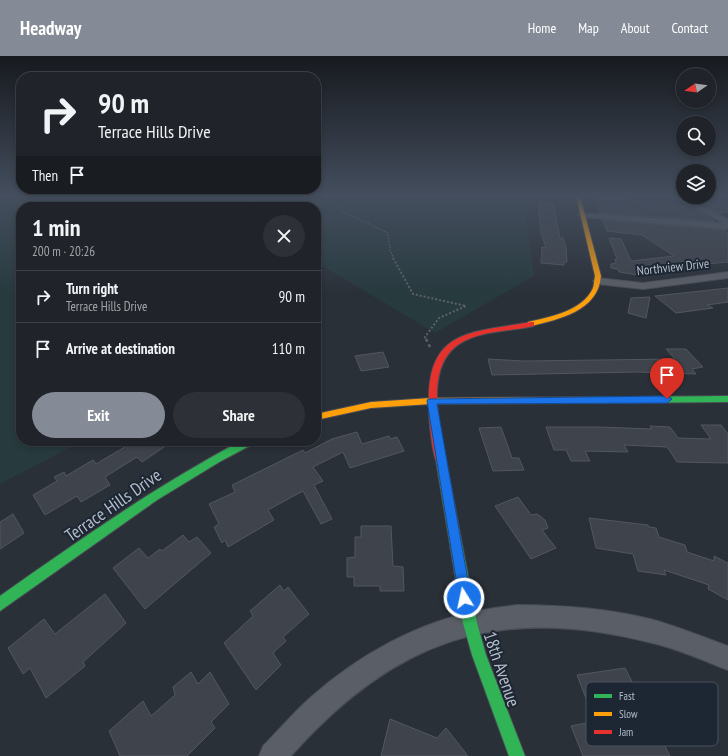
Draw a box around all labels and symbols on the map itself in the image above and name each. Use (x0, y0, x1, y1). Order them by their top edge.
north arrow (676, 68, 716, 108)
street label: Northview Drive (636, 255, 710, 279)
pin (650, 358, 684, 399)
street label: Terrace Hills Drive (60, 463, 166, 547)
position arrow (443, 577, 485, 619)
street label: 18th Avenue (478, 628, 526, 710)
legend (586, 682, 718, 746)
text: Fast (619, 689, 635, 703)
text: Slow (619, 707, 638, 721)
text: Jam (618, 725, 633, 739)

